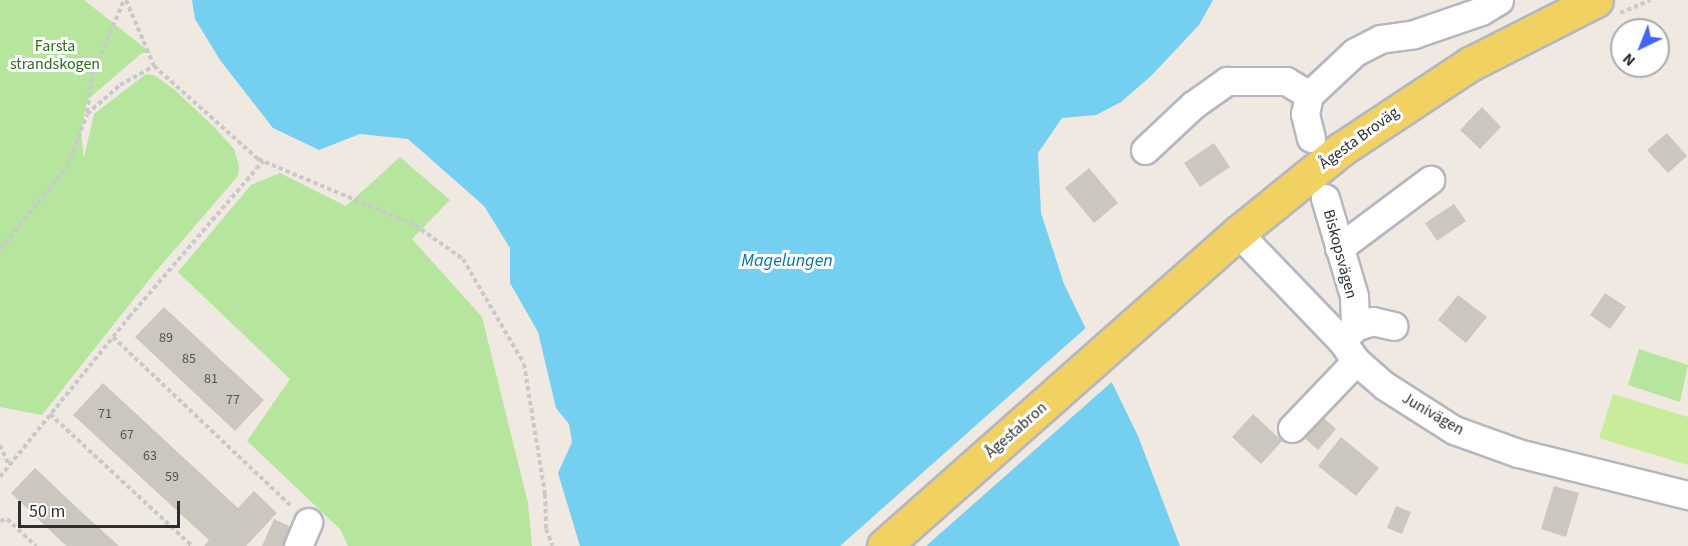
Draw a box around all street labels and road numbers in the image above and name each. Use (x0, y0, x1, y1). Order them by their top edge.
street label: Ågesta Broväg (1315, 103, 1403, 173)
street label: Biskopsvägen (1319, 207, 1361, 301)
street label: Junivägen (1398, 388, 1468, 440)
street label: Ågestabron (981, 398, 1051, 462)

